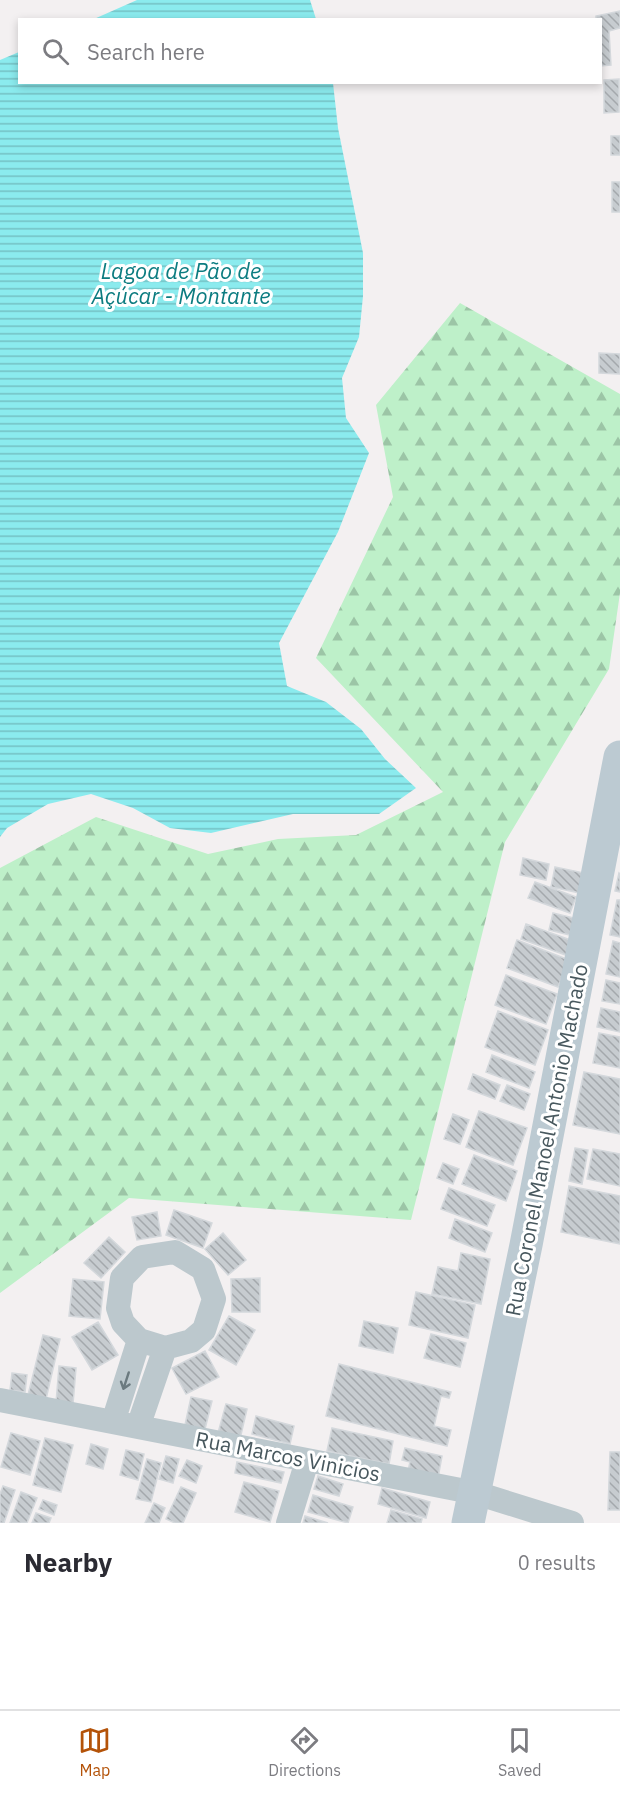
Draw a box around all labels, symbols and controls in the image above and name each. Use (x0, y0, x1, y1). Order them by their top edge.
search box (18, 18, 602, 84)
icon: search (39, 35, 72, 68)
text: Search here (87, 37, 205, 66)
water label: Lagoa de Pão de Açúcar - Montante (91, 256, 270, 310)
street label: Rua Coronel Manoel Antonio Machado (498, 962, 594, 1318)
one-way arrow (120, 1371, 131, 1390)
street label: Rua Marcos Vinicios (193, 1424, 383, 1488)
text: Nearby (24, 1545, 112, 1579)
text: 0 results (518, 1549, 596, 1576)
tab: Map (78, 1724, 111, 1780)
tab: Directions (268, 1724, 341, 1780)
tab: Saved (498, 1724, 542, 1780)

